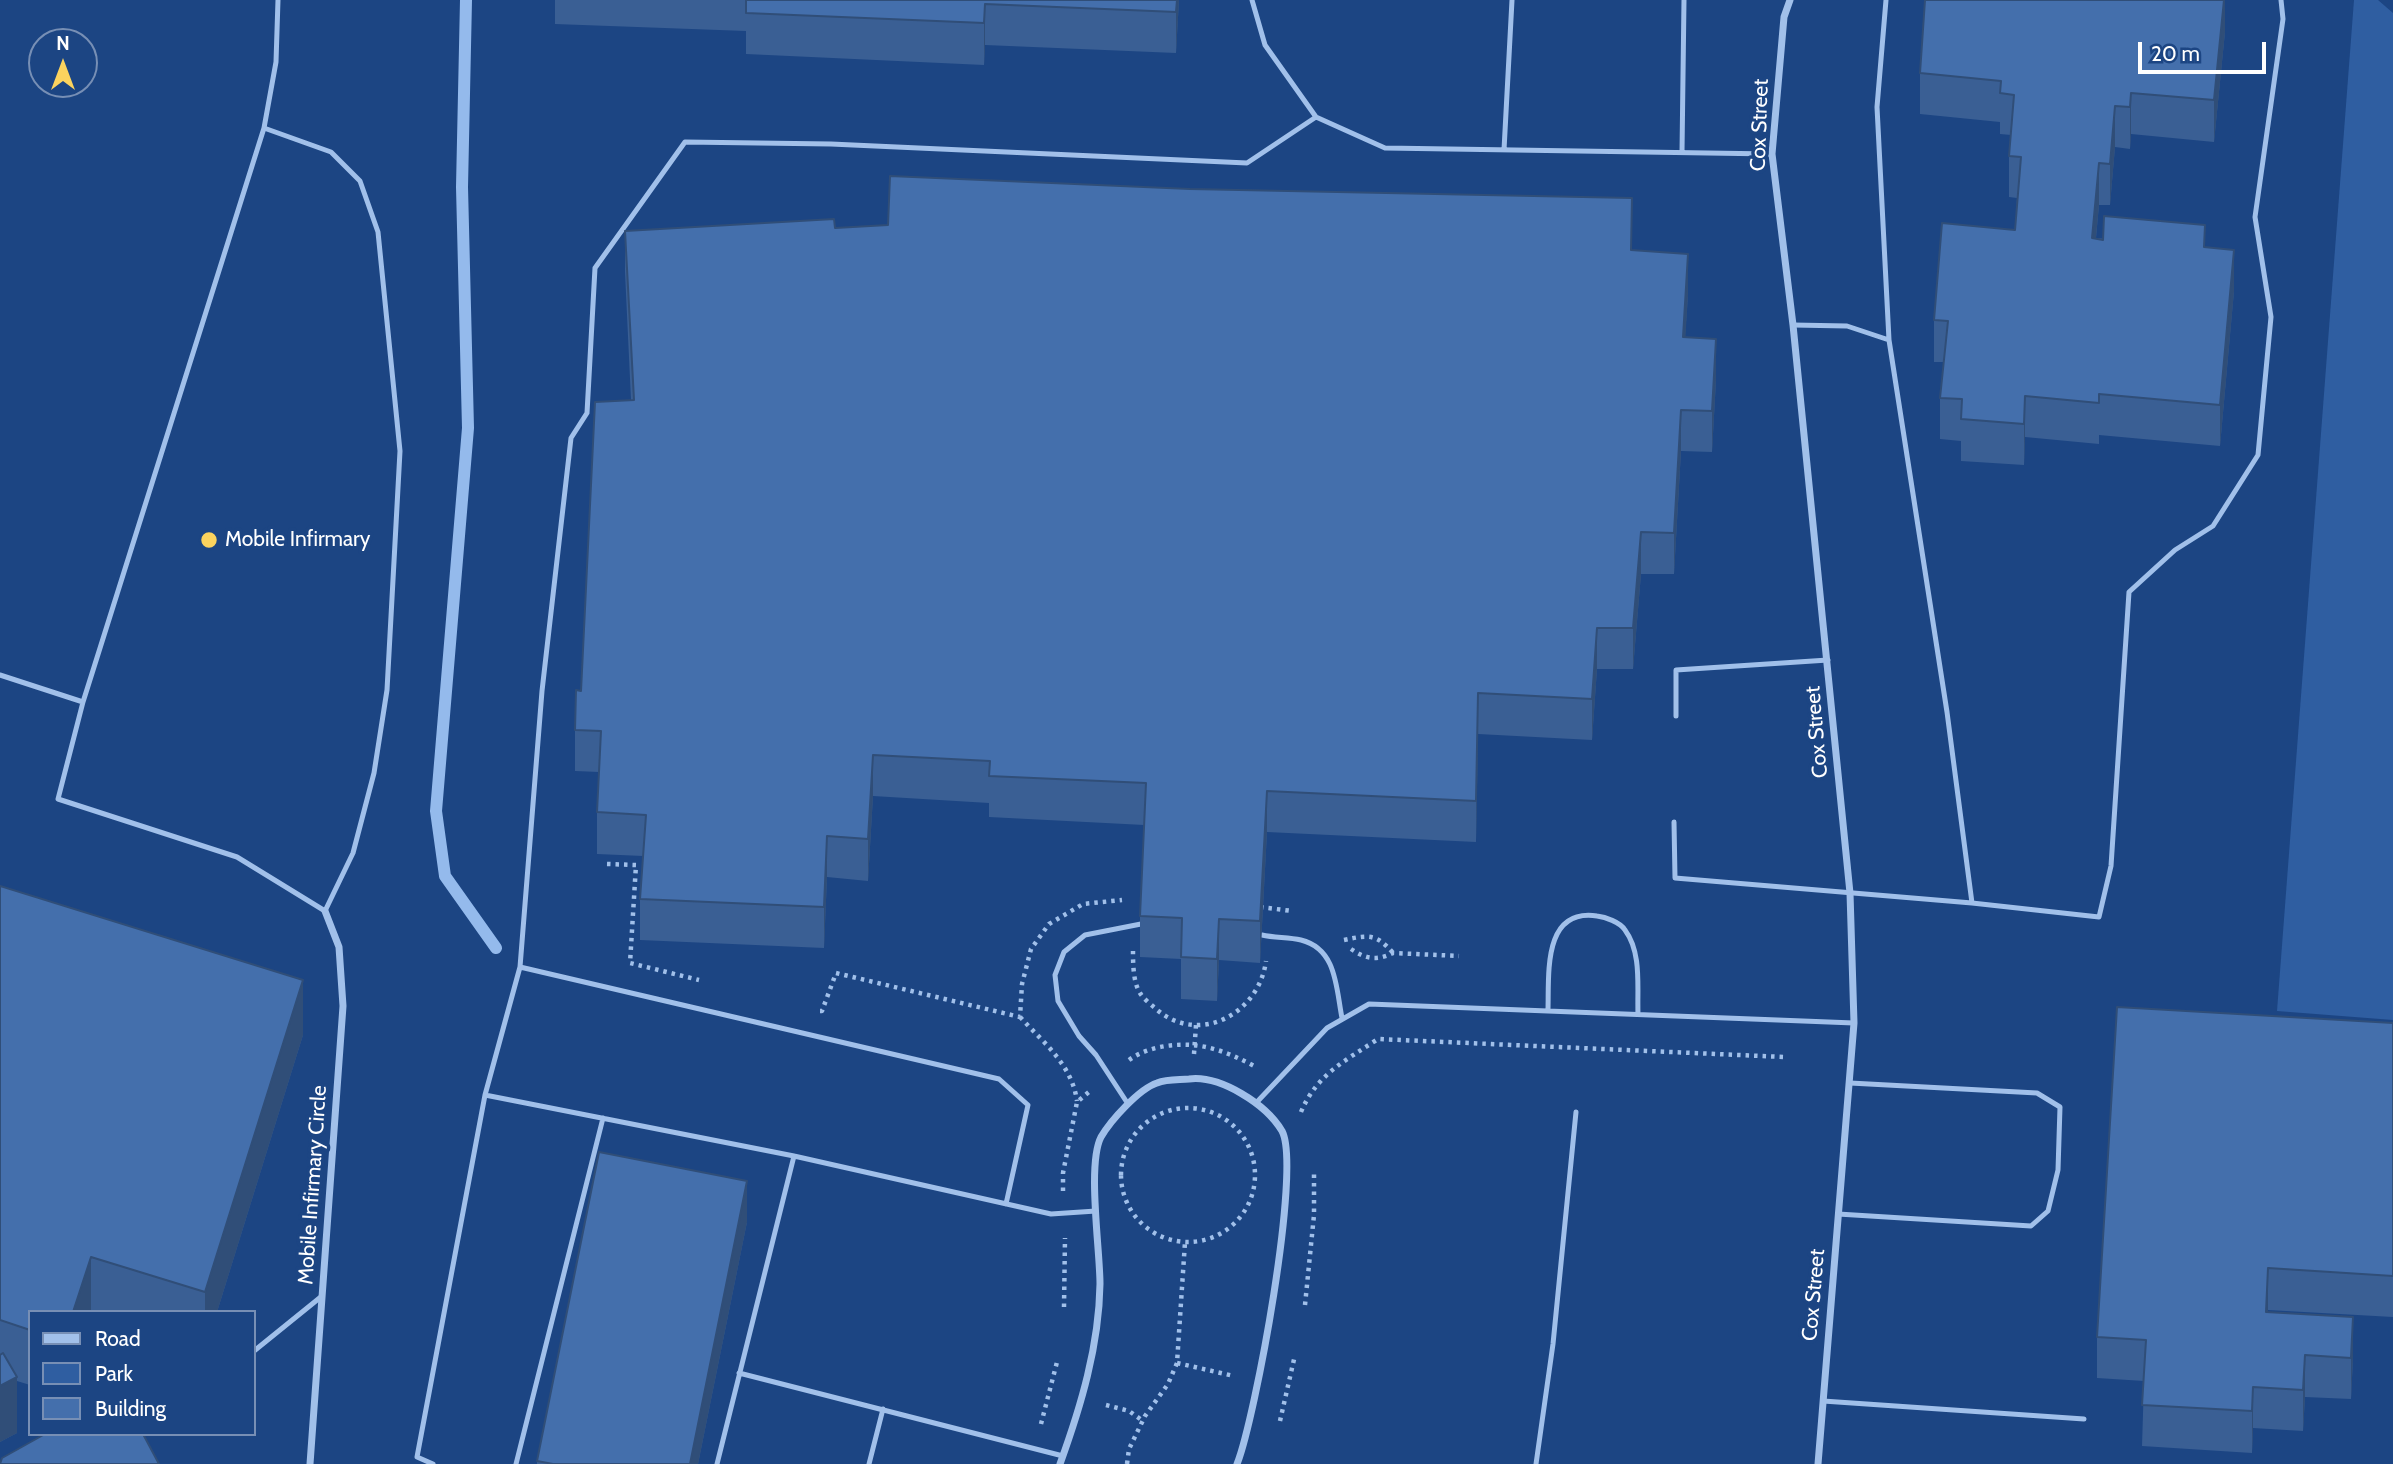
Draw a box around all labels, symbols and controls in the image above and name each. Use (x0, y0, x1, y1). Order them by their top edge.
north arrow (28, 28, 98, 98)
scale bar (2141, 28, 2269, 72)
text: N (56, 32, 70, 55)
text: 20 m (2151, 41, 2200, 66)
street label: Cox Street (1746, 78, 1774, 172)
place label: Mobile Infirmary (225, 527, 370, 553)
marker: Mobile Infirmary (199, 530, 219, 550)
street label: Cox Street (1800, 685, 1834, 779)
street label: Mobile Infirmary Circle (293, 1085, 333, 1285)
street label: Cox Street (1797, 1248, 1831, 1342)
legend (28, 1310, 256, 1436)
text: Road (95, 1326, 141, 1351)
text: Park (95, 1361, 133, 1386)
text: Building (95, 1396, 166, 1421)

